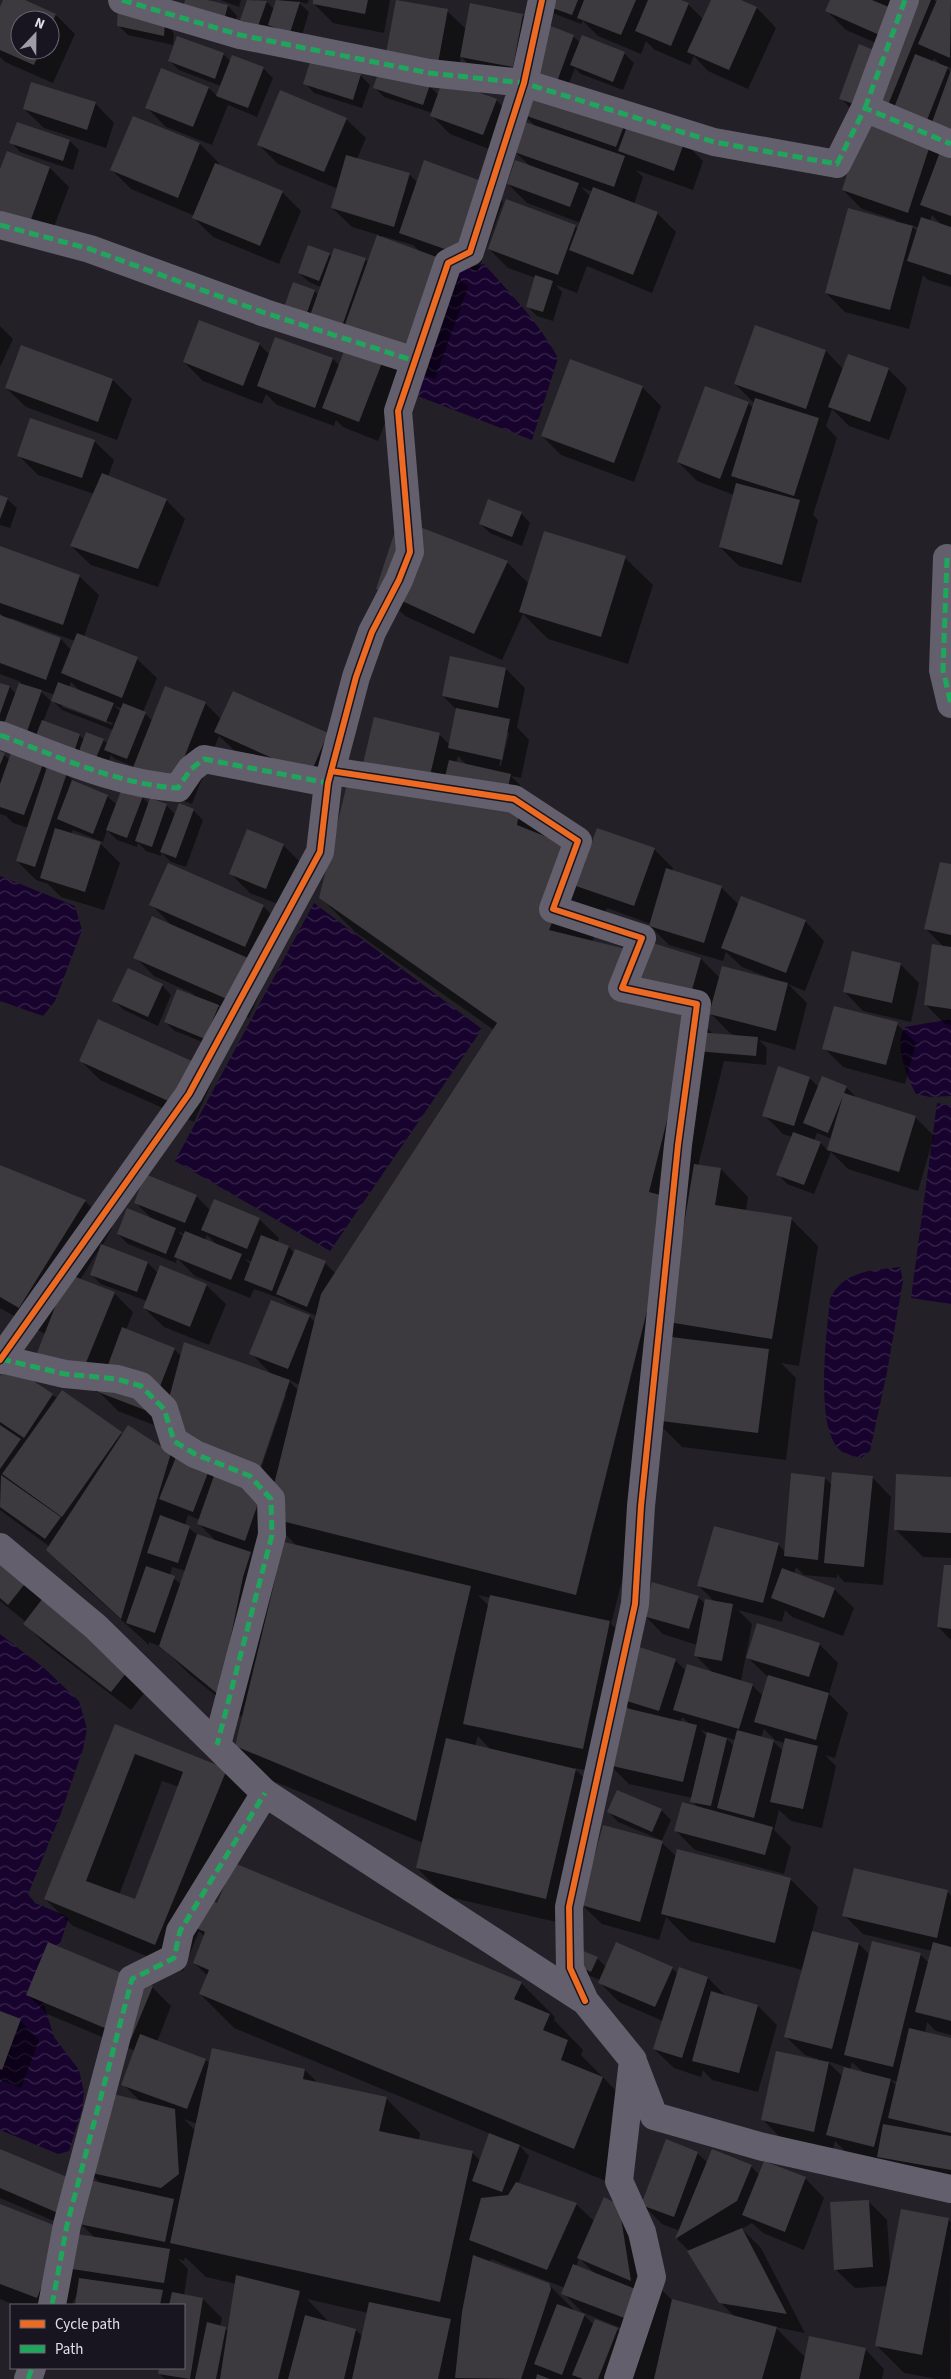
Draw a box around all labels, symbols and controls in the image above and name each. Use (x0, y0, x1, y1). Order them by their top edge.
north arrow (10, 10, 60, 60)
text: N (31, 13, 48, 35)
legend (10, 2304, 185, 2369)
text: Cycle path (55, 2314, 120, 2335)
text: Path (55, 2339, 83, 2360)

